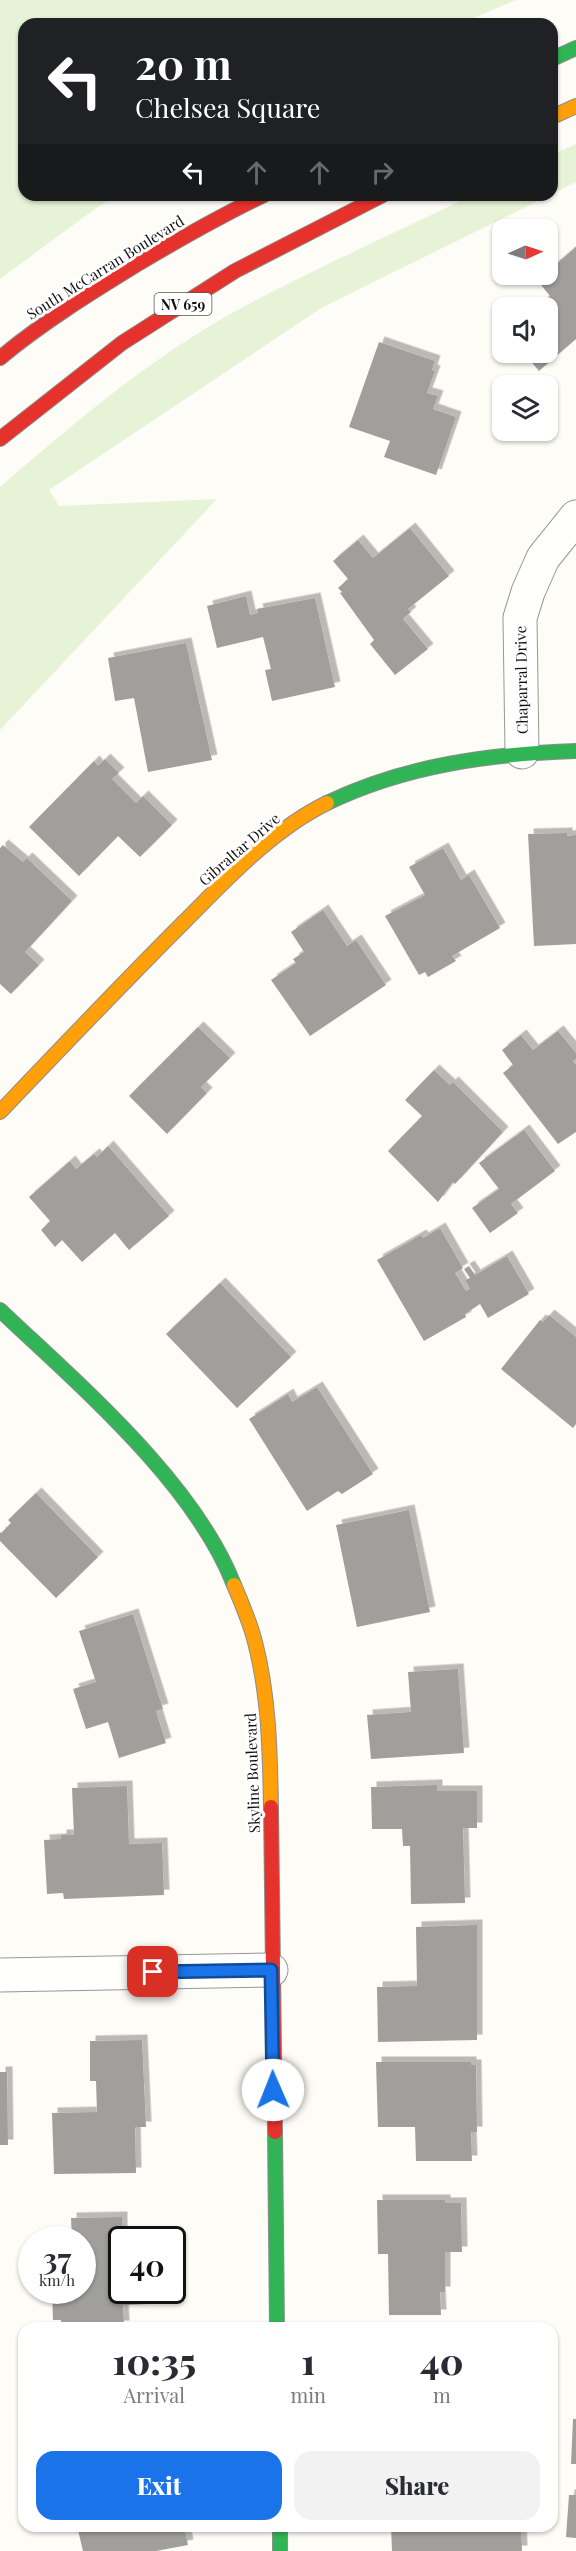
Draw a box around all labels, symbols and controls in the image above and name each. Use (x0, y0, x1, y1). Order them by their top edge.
text: 20 m (135, 35, 232, 91)
icon: left (36, 42, 114, 120)
text: Chelsea Square (135, 89, 320, 125)
icon: left (177, 156, 210, 189)
icon: ahead (240, 156, 273, 189)
icon: ahead (303, 156, 336, 189)
icon: right (366, 156, 399, 189)
street label: South McCarran Boulevard (23, 210, 188, 324)
north arrow (492, 219, 558, 285)
map controls (492, 219, 558, 441)
road number: NV 659 (154, 293, 212, 315)
button: sound (492, 297, 558, 363)
button: layers (492, 375, 558, 441)
street label: Chaparral Drive (510, 626, 532, 734)
street label: Gibraltar Drive (194, 808, 284, 890)
street label: Skyline Boulevard (240, 1712, 264, 1833)
pin (127, 1946, 178, 1997)
icon: arrive (136, 1955, 169, 1988)
position arrow (241, 2058, 305, 2122)
speed limit sign: 40 (108, 2226, 186, 2304)
text: 37 (43, 2238, 71, 2278)
text: km/h (39, 2270, 75, 2290)
text: 10:35 (112, 2336, 196, 2384)
text: 1 (301, 2336, 315, 2384)
text: 40 (420, 2336, 464, 2384)
text: Arrival (123, 2381, 185, 2408)
text: min (290, 2381, 326, 2408)
text: m (433, 2381, 451, 2408)
button: Exit (36, 2451, 282, 2520)
button: Share (294, 2451, 540, 2520)

